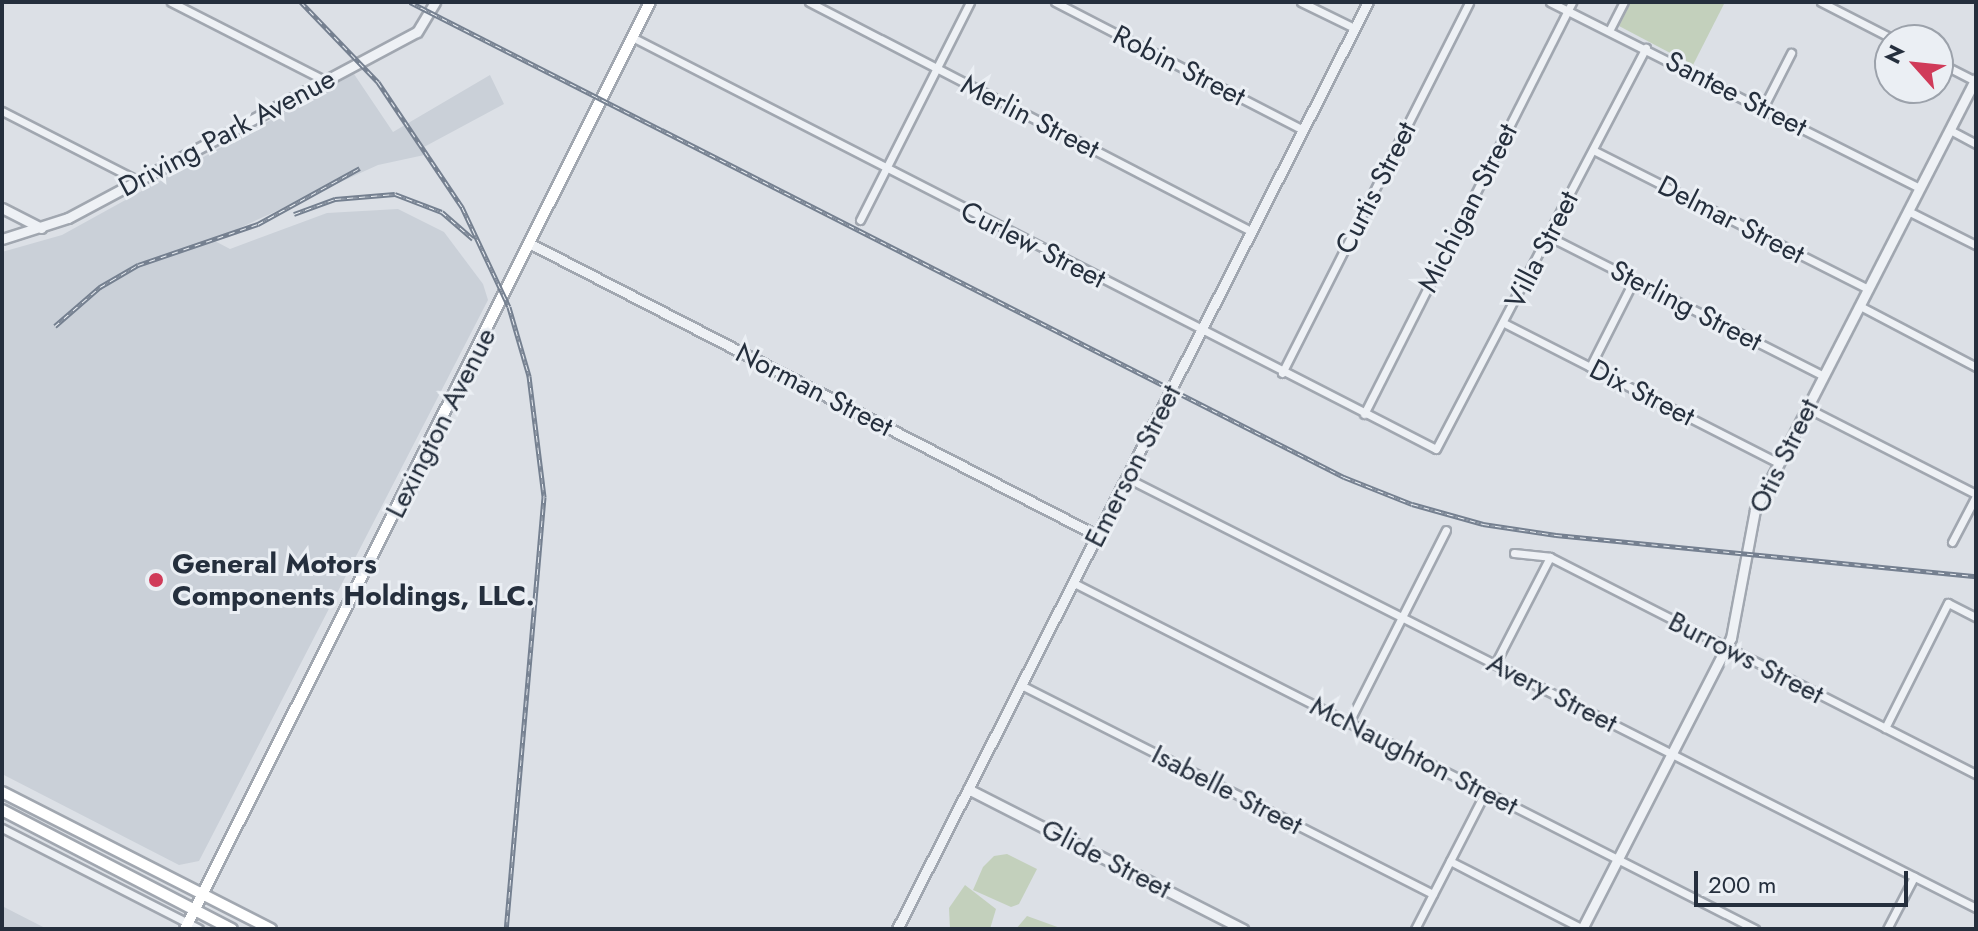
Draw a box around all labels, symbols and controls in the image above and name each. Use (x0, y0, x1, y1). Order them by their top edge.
street label: Robin Street (1107, 18, 1251, 114)
north arrow (1874, 24, 1954, 104)
text: N (1876, 39, 1913, 69)
street label: Santee Street (1660, 44, 1812, 144)
street label: Driving Park Avenue (113, 62, 341, 204)
street label: Merlin Street (955, 68, 1105, 166)
street label: Curtis Street (1328, 116, 1424, 260)
street label: Michigan Street (1411, 118, 1525, 298)
street label: Delmar Street (1652, 169, 1810, 271)
street label: Villa Street (1498, 186, 1586, 314)
street label: Curlew Street (955, 194, 1111, 296)
street label: Sterling Street (1605, 253, 1767, 359)
street label: Lexington Avenue (379, 322, 503, 524)
street label: Norman Street (730, 336, 898, 444)
street label: Dix Street (1584, 352, 1700, 434)
street label: Emerson Street (1078, 379, 1188, 553)
street label: Otis Street (1742, 394, 1826, 518)
place label: General Motors Components Holdings, LLC. (172, 547, 535, 613)
marker: General Motors Components Holdings, LLC. (147, 571, 165, 589)
street label: Burrows Street (1663, 605, 1829, 711)
street label: Avery Street (1481, 646, 1623, 740)
street label: McNaughton Street (1305, 689, 1523, 823)
street label: Isabelle Street (1146, 738, 1308, 842)
street label: Glide Street (1036, 812, 1176, 906)
scale bar (1698, 855, 1912, 905)
text: 200 m (1708, 867, 1776, 902)

